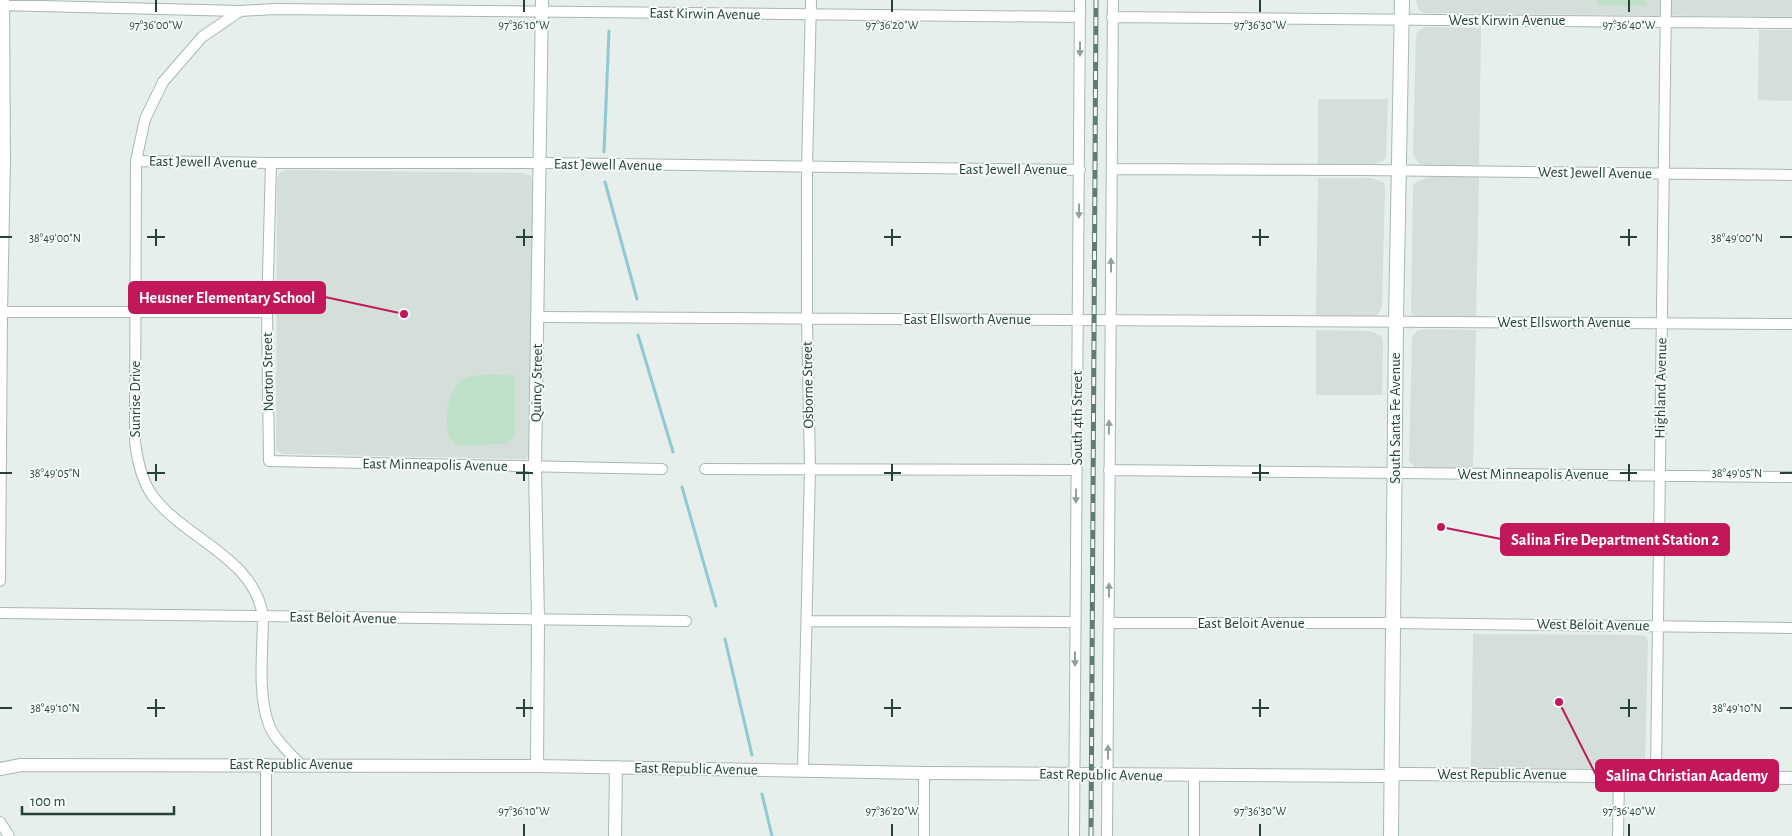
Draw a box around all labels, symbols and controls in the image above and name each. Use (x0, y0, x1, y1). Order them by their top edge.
street label: East Kirwin Avenue (649, 6, 761, 22)
street label: West Kirwin Avenue (1448, 13, 1566, 28)
text: 97°36'00"W (129, 19, 183, 31)
text: 97°36'10"W (498, 19, 550, 31)
text: 97°36'20"W (866, 19, 919, 31)
text: 97°36'30"W (1234, 19, 1286, 31)
text: 97°36'40"W (1602, 19, 1656, 31)
one-way arrow (1076, 41, 1084, 57)
street label: East Jewell Avenue (149, 154, 257, 170)
street label: East Jewell Avenue (554, 157, 662, 173)
street label: East Jewell Avenue (959, 162, 1067, 177)
street label: West Jewell Avenue (1538, 165, 1652, 181)
one-way arrow (1075, 203, 1083, 219)
text: 38°49'00"N (29, 232, 81, 244)
text: 38°49'00"N (1711, 232, 1763, 244)
one-way arrow (1107, 257, 1115, 273)
callout: Heusner Elementary School (129, 282, 325, 313)
text: Heusner Elementary School (139, 290, 315, 307)
street label: East Ellsworth Avenue (903, 312, 1031, 327)
street label: West Ellsworth Avenue (1497, 315, 1631, 330)
street label: Norton Street (260, 332, 276, 412)
street label: Highland Avenue (1653, 337, 1669, 439)
street label: Osborne Street (800, 341, 816, 429)
street label: Quincy Street (529, 343, 545, 422)
street label: South Santa Fe Avenue (1388, 352, 1403, 484)
street label: Sunrise Drive (128, 361, 143, 437)
street label: South 4th Street (1070, 371, 1085, 465)
one-way arrow (1106, 419, 1114, 435)
street label: East Minneapolis Avenue (362, 456, 508, 474)
text: 38°49'05"N (30, 467, 80, 479)
street label: West Minneapolis Avenue (1457, 467, 1609, 482)
text: 38°49'05"N (1712, 467, 1762, 479)
one-way arrow (1072, 488, 1080, 504)
callout: Salina Fire Department Station 2 (1501, 524, 1729, 555)
text: Salina Fire Department Station 2 (1511, 532, 1719, 548)
one-way arrow (1105, 582, 1113, 598)
street label: East Beloit Avenue (289, 610, 397, 626)
street label: East Beloit Avenue (1197, 616, 1305, 631)
street label: West Beloit Avenue (1536, 617, 1650, 633)
one-way arrow (1071, 651, 1079, 667)
text: 38°49'10"N (30, 702, 80, 714)
text: 38°49'10"N (1712, 702, 1762, 714)
one-way arrow (1104, 744, 1112, 760)
street label: East Republic Avenue (229, 757, 353, 772)
street label: East Republic Avenue (634, 760, 758, 778)
callout: Salina Christian Academy (1596, 760, 1778, 791)
street label: East Republic Avenue (1039, 766, 1163, 784)
street label: West Republic Avenue (1437, 767, 1567, 782)
text: Salina Christian Academy (1606, 768, 1769, 785)
scale bar (22, 784, 175, 816)
text: 100 m (30, 794, 65, 809)
text: 97°36'10"W (498, 805, 550, 817)
text: 97°36'20"W (866, 805, 919, 817)
text: 97°36'30"W (1234, 805, 1286, 817)
text: 97°36'40"W (1602, 805, 1656, 817)

